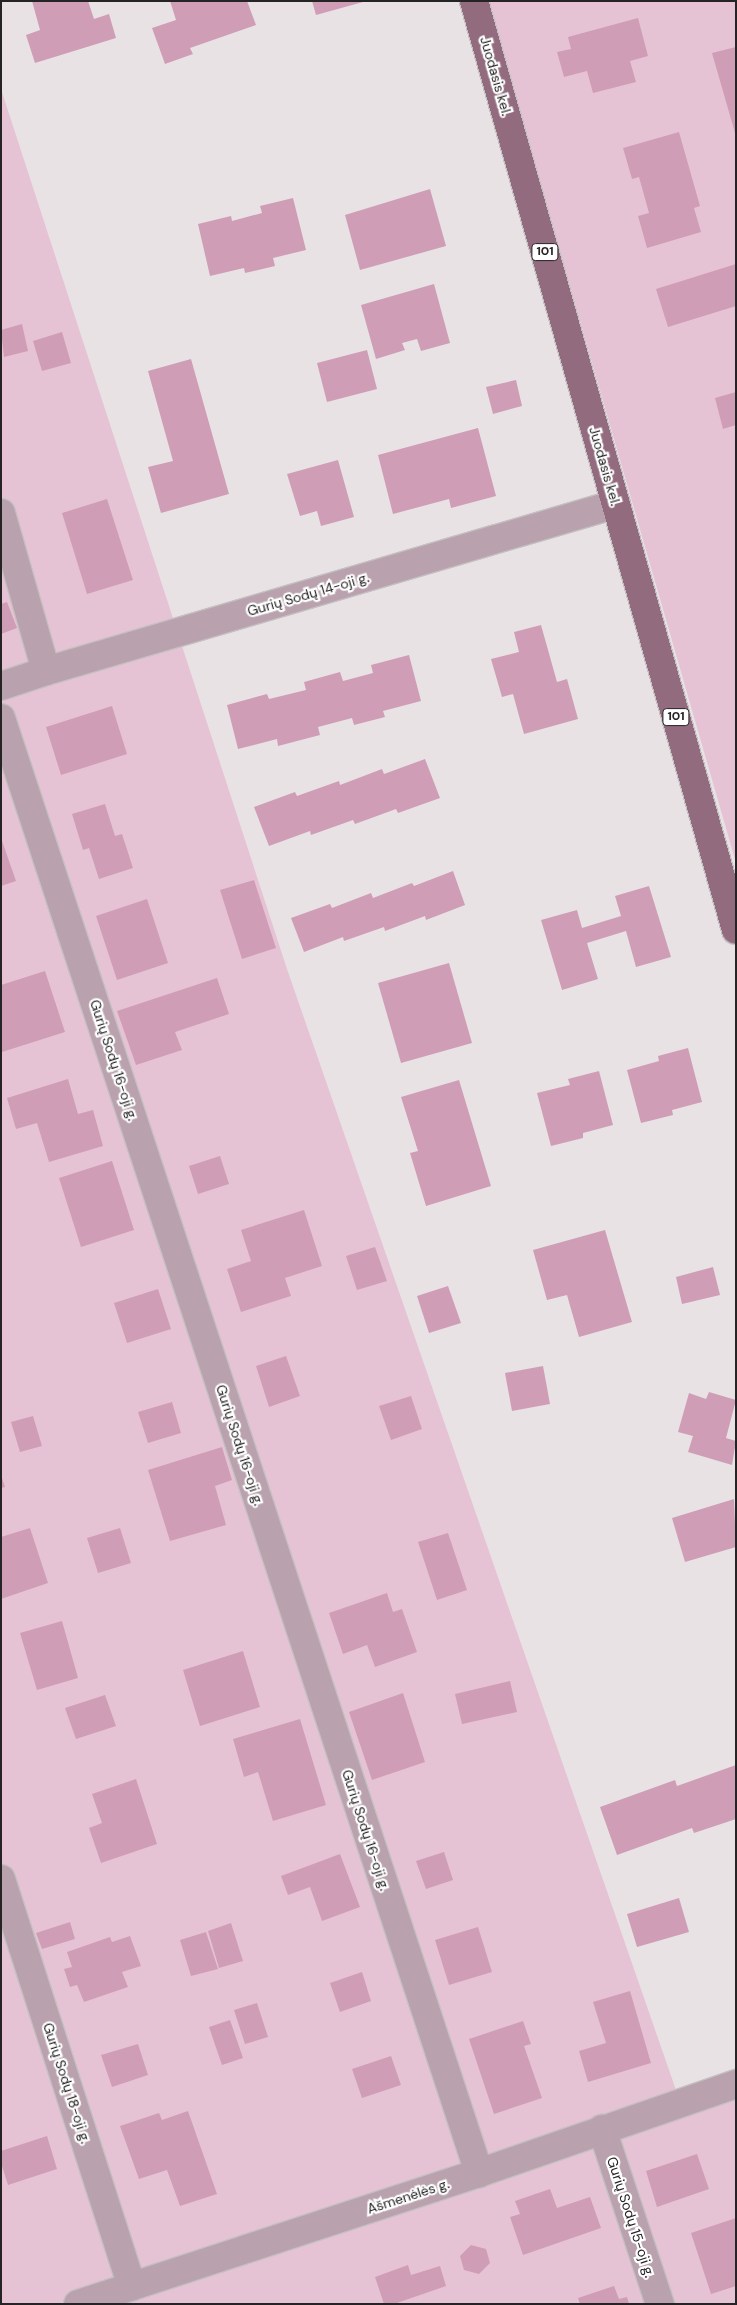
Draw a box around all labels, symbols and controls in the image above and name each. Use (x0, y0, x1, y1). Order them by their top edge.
street label: Juodasis kel. (477, 35, 515, 117)
road number: 101 (531, 242, 559, 262)
street label: Juodasis kel. (586, 425, 624, 507)
street label: Gurių Sodų 14-oji g. (245, 569, 371, 619)
road number: 101 (662, 708, 690, 726)
street label: Gurių Sodų 16-oji g. (87, 998, 141, 1122)
street label: Gurių Sodų 16-oji g. (213, 1383, 267, 1507)
street label: Gurių Sodų 16-oji g. (339, 1768, 393, 1892)
street label: Gurių Sodų 18-oji g. (40, 2021, 94, 2145)
street label: Gurių Sodų 15-oji g. (604, 2155, 658, 2279)
street label: Ašmenėlės g. (365, 2175, 451, 2217)

